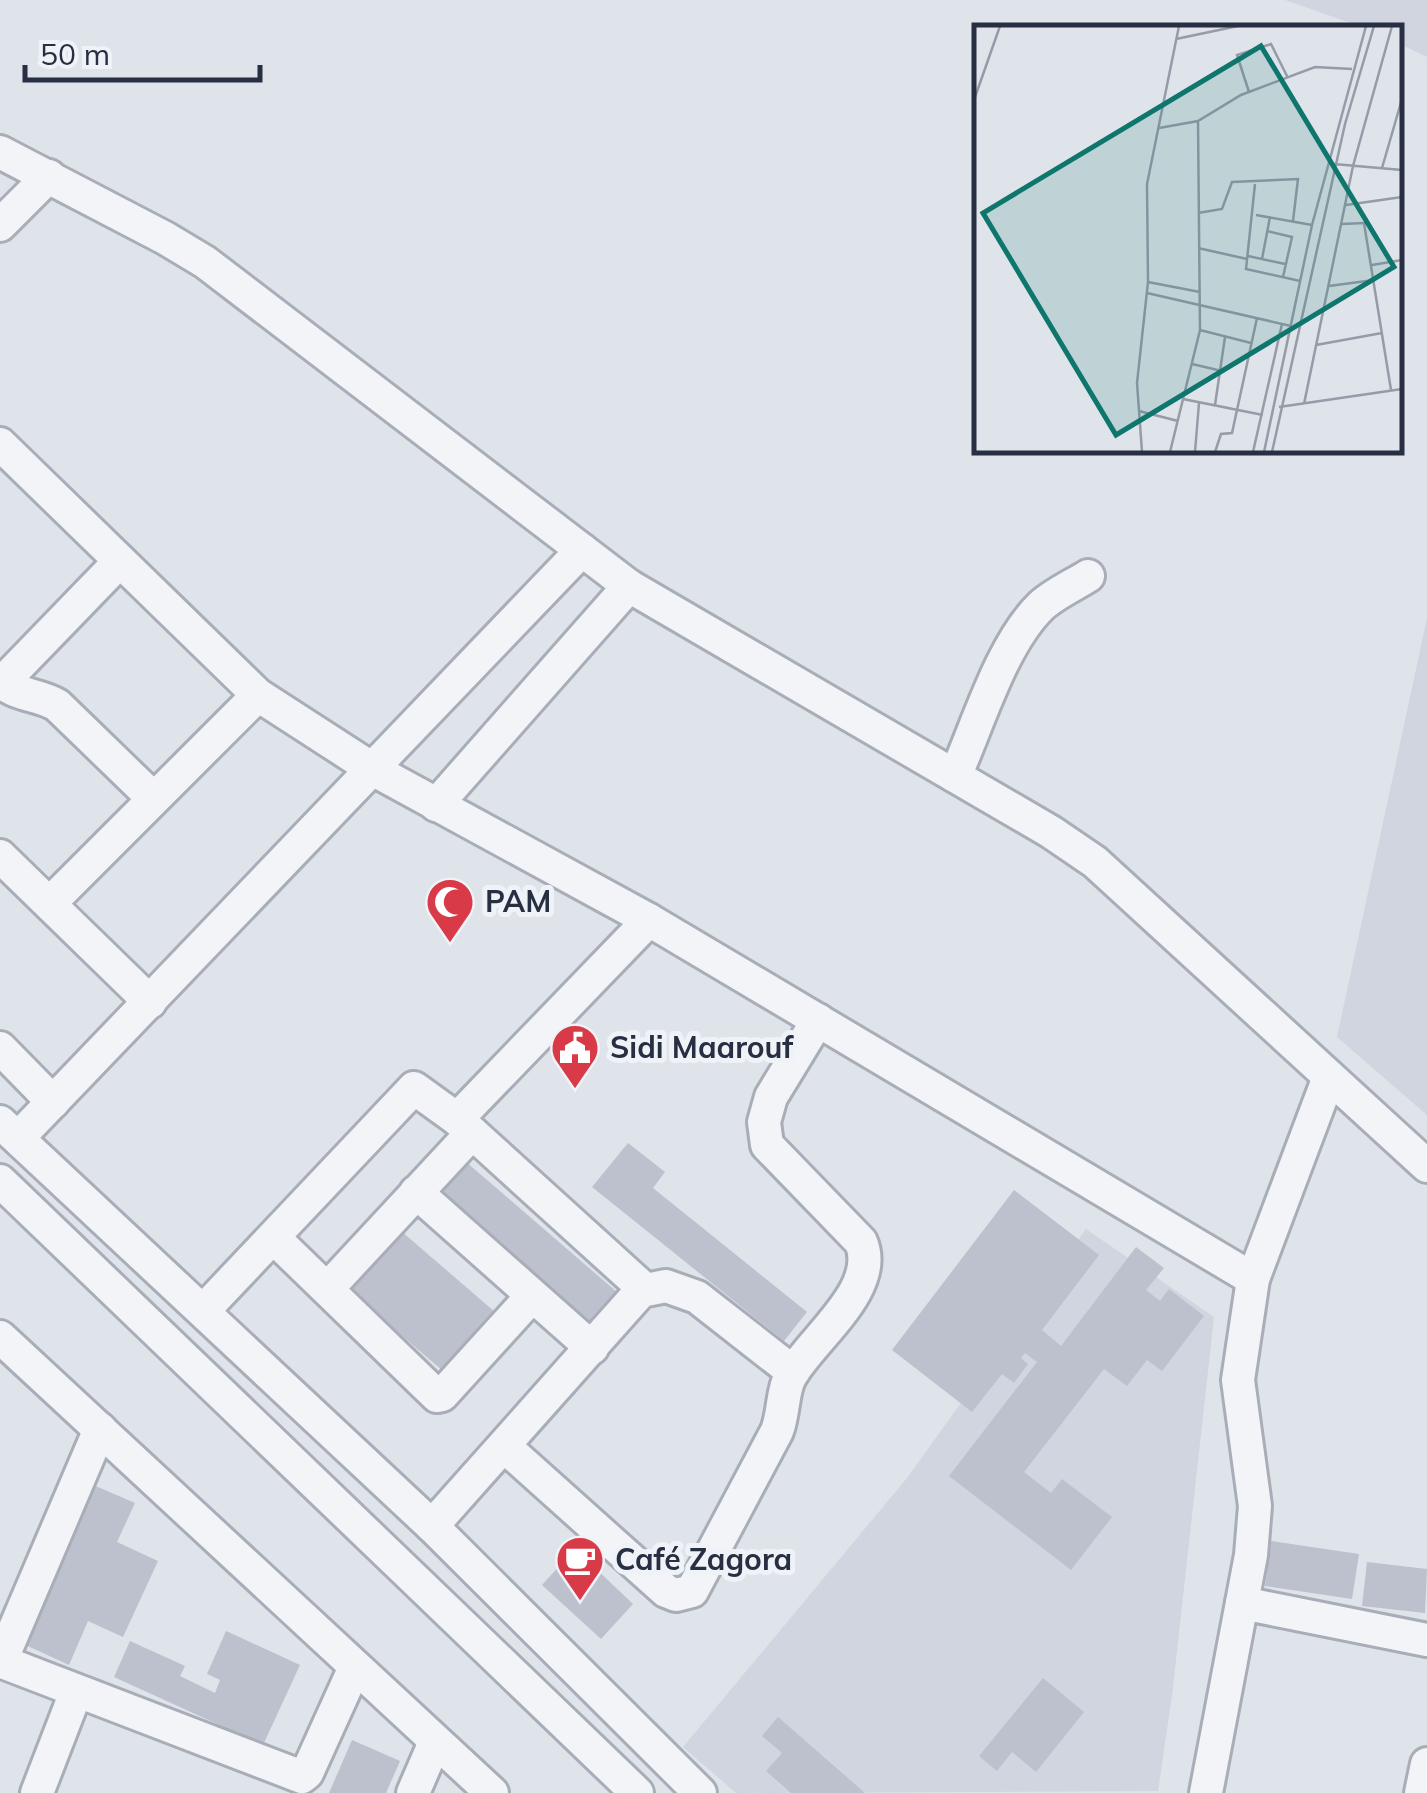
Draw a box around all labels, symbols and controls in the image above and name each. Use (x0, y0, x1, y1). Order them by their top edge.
scale bar (25, 20, 260, 82)
inset map (974, 25, 1402, 452)
text: 50 m (40, 35, 110, 73)
mosque icon: PAM (424, 876, 476, 944)
place label: PAM (485, 882, 551, 920)
public building icon: Sidi Maarouf (549, 1022, 601, 1090)
place label: Sidi Maarouf (610, 1028, 794, 1066)
cafe icon: Café Zagora (554, 1534, 606, 1602)
place label: Café Zagora (615, 1540, 792, 1578)

